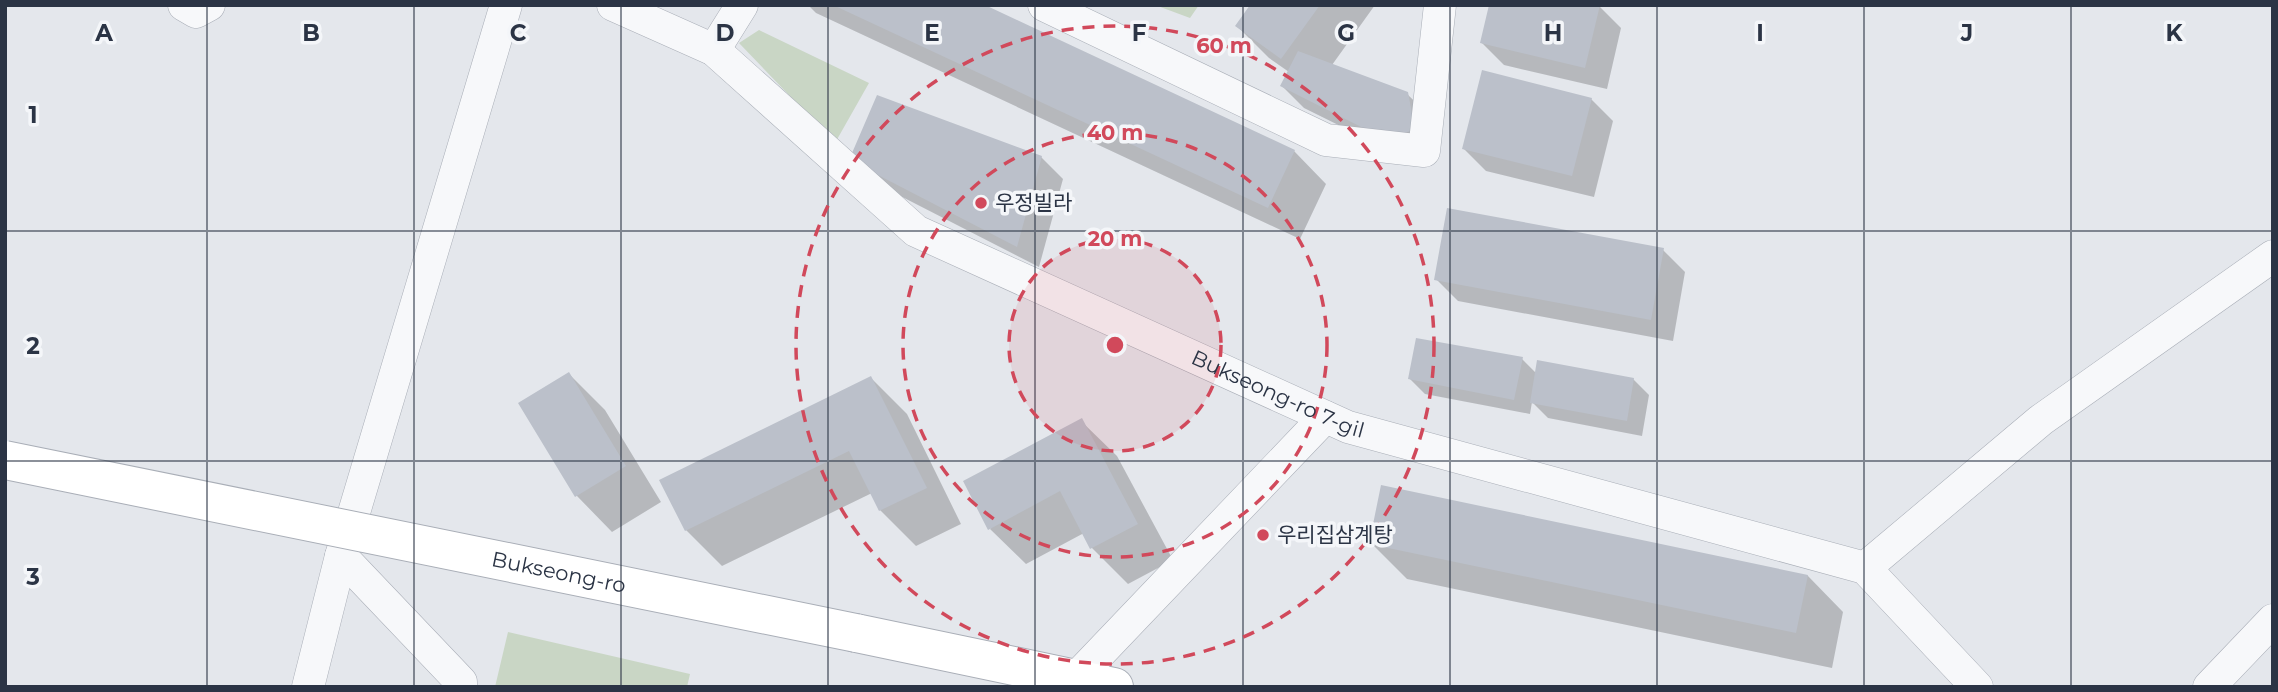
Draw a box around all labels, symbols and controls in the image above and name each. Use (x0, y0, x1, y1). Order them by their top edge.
text: A (94, 19, 113, 47)
text: B (302, 19, 320, 47)
text: C (510, 19, 527, 47)
text: D (716, 19, 735, 47)
text: E (924, 19, 940, 47)
text: F (1132, 19, 1147, 47)
text: G (1337, 19, 1355, 47)
text: H (1544, 19, 1562, 47)
text: I (1756, 19, 1764, 47)
text: J (1960, 19, 1973, 47)
text: K (2165, 19, 2183, 47)
text: 60 m (1196, 33, 1252, 58)
text: 1 (28, 101, 38, 129)
text: 40 m (1087, 120, 1143, 145)
place label: 우정빌라 (995, 190, 1072, 215)
marker: 우정빌라 (973, 195, 989, 211)
text: 20 m (1088, 226, 1142, 251)
text: 2 (26, 332, 40, 360)
centre of rings (1103, 333, 1127, 357)
street label: Bukseong-ro 7-gil (1188, 345, 1367, 443)
place label: 우리집삼계탕 (1277, 522, 1393, 547)
marker: 우리집삼계탕 (1255, 527, 1271, 543)
street label: Bukseong-ro (490, 546, 628, 598)
text: 3 (25, 563, 40, 591)

